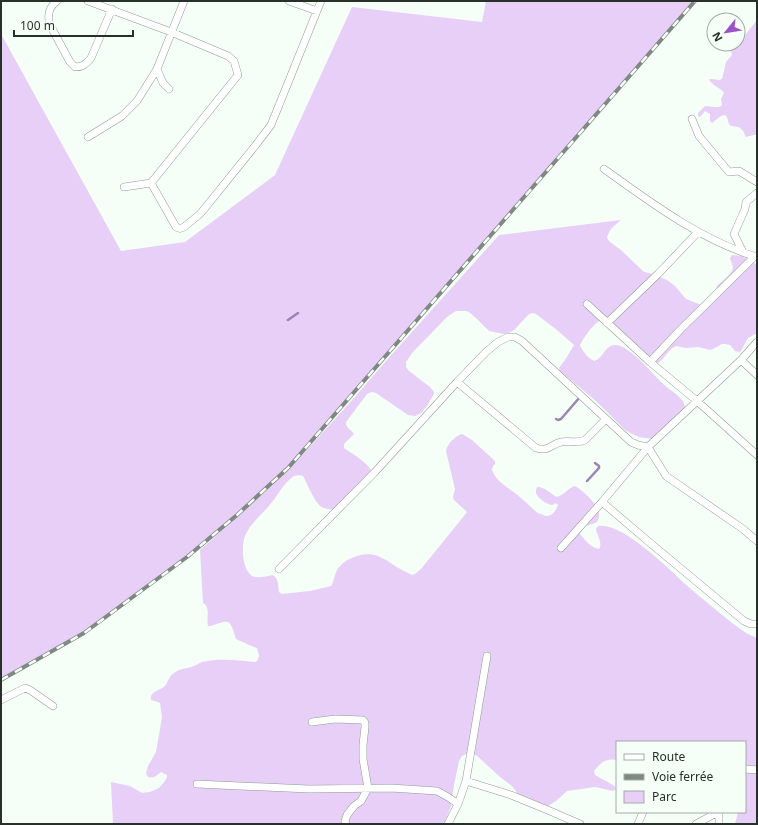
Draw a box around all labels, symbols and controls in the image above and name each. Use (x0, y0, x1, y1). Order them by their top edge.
scale bar (14, 12, 133, 38)
north arrow (706, 12, 746, 52)
text: 100 m (20, 17, 55, 34)
text: N (708, 30, 726, 45)
legend (616, 741, 746, 813)
text: Route (652, 748, 685, 765)
text: Voie ferrée (652, 768, 714, 785)
text: Parc (652, 788, 677, 805)

